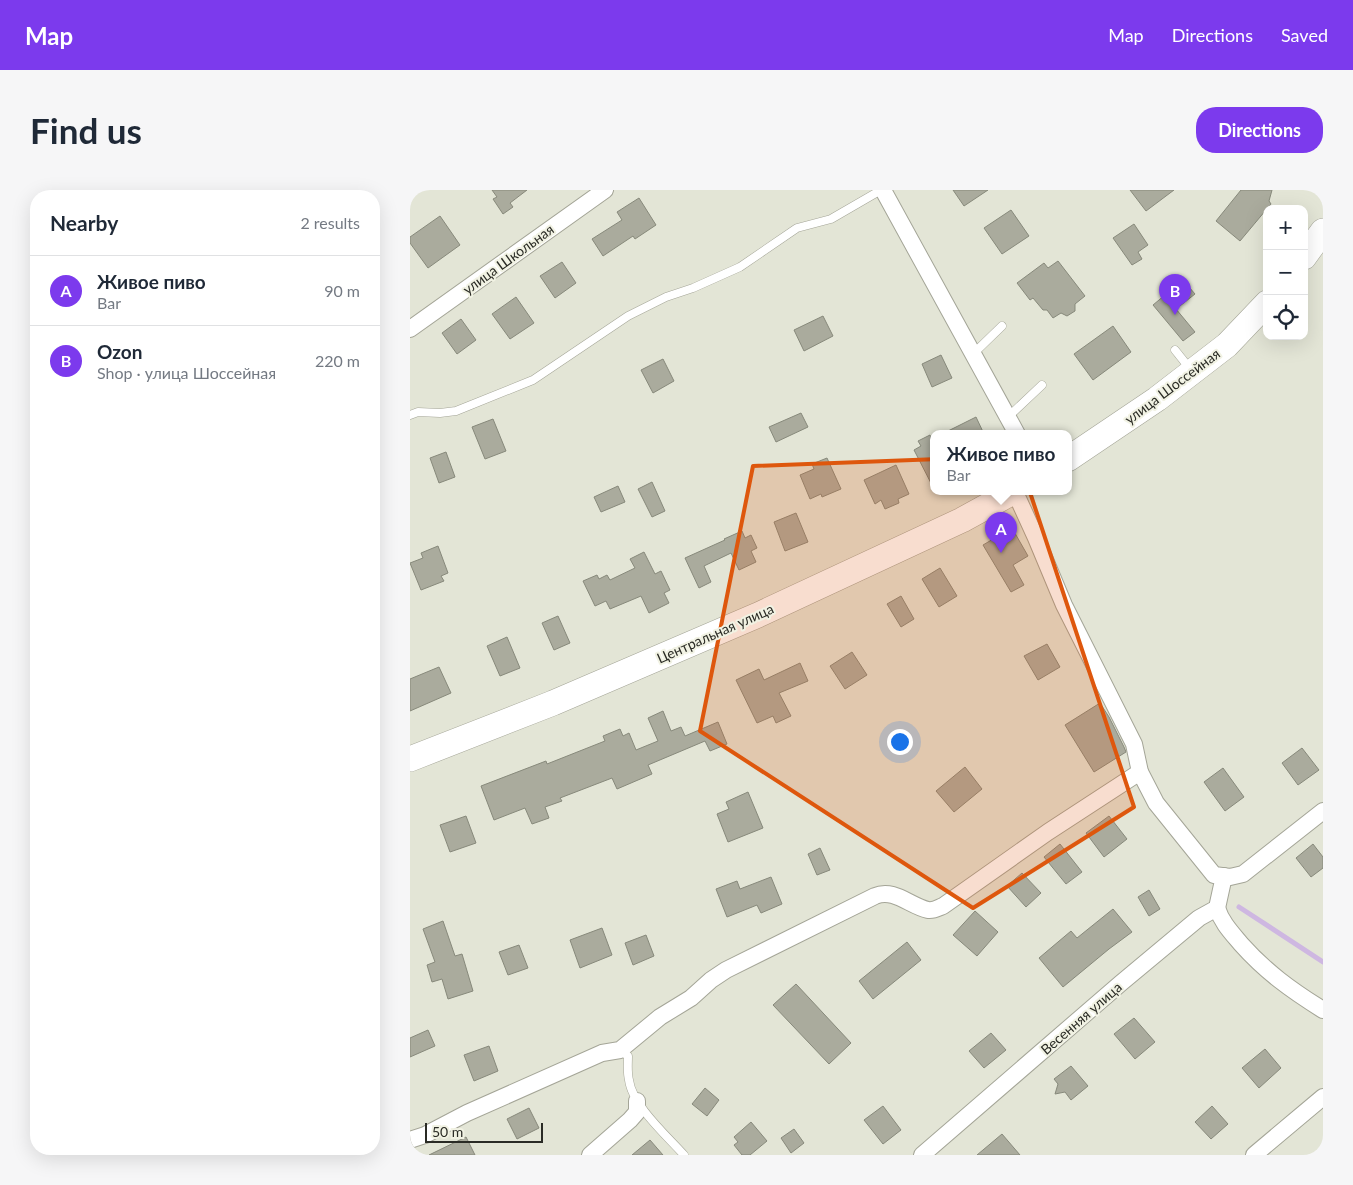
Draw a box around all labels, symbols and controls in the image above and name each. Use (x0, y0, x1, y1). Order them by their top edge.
text: Map (25, 21, 73, 50)
text: Map (1108, 24, 1144, 46)
text: Directions (1172, 24, 1253, 46)
text: Saved (1281, 24, 1328, 46)
button: Directions (1196, 107, 1323, 153)
text: Find us (30, 109, 142, 151)
map controls (1263, 205, 1308, 340)
button: + (1263, 205, 1308, 250)
text: Nearby (50, 210, 118, 235)
text: 2 results (300, 213, 360, 232)
street label: улица Школьная (459, 220, 557, 298)
button: − (1263, 250, 1308, 295)
text: Живое пиво (97, 270, 206, 293)
pin: B (1159, 274, 1191, 315)
text: A (60, 281, 72, 300)
text: 90 m (324, 281, 360, 300)
text: Bar (97, 293, 121, 312)
button: locate (1263, 295, 1308, 340)
text: Ozon (97, 340, 142, 363)
street label: улица Шоссейная (1121, 345, 1223, 427)
text: B (61, 351, 71, 370)
text: 220 m (315, 351, 360, 370)
text: Shop · улица Шоссейная (97, 363, 276, 382)
popup (930, 430, 1072, 495)
text: Живое пиво (947, 442, 1055, 465)
text: Bar (947, 465, 971, 484)
pin: A (985, 512, 1017, 553)
street label: Центральная улица (654, 600, 776, 666)
your location (887, 729, 913, 755)
street label: Весенняя улица (1037, 978, 1125, 1058)
scale bar (425, 1120, 542, 1143)
text: 50 m (432, 1123, 463, 1140)

